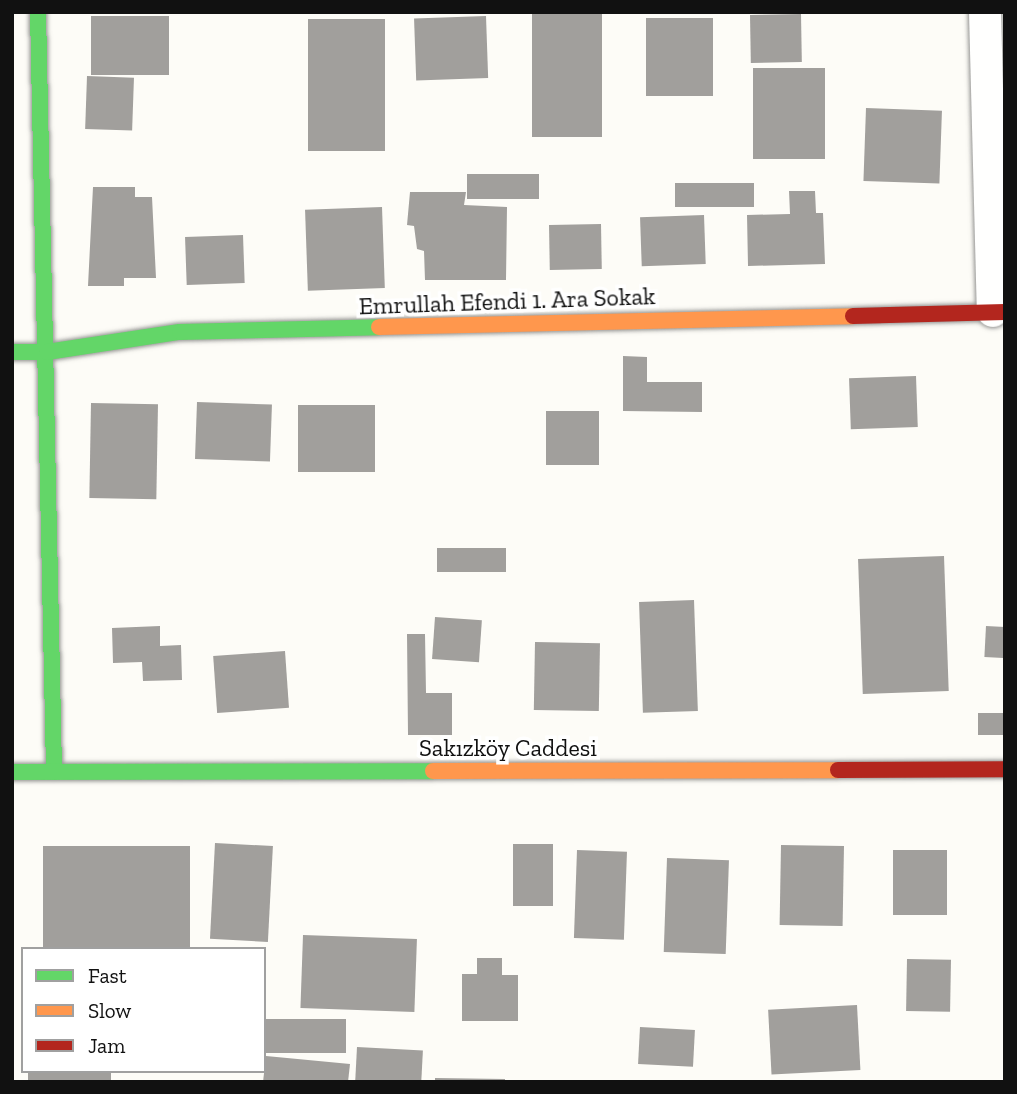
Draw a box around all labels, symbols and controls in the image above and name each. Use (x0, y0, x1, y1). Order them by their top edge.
street label: Emrullah Efendi 1. Ara Sokak (358, 281, 656, 321)
street label: Sakızköy Caddesi (419, 734, 597, 762)
legend (21, 947, 266, 1073)
text: Fast (88, 963, 127, 988)
text: Slow (88, 998, 131, 1023)
text: Jam (88, 1033, 125, 1058)

